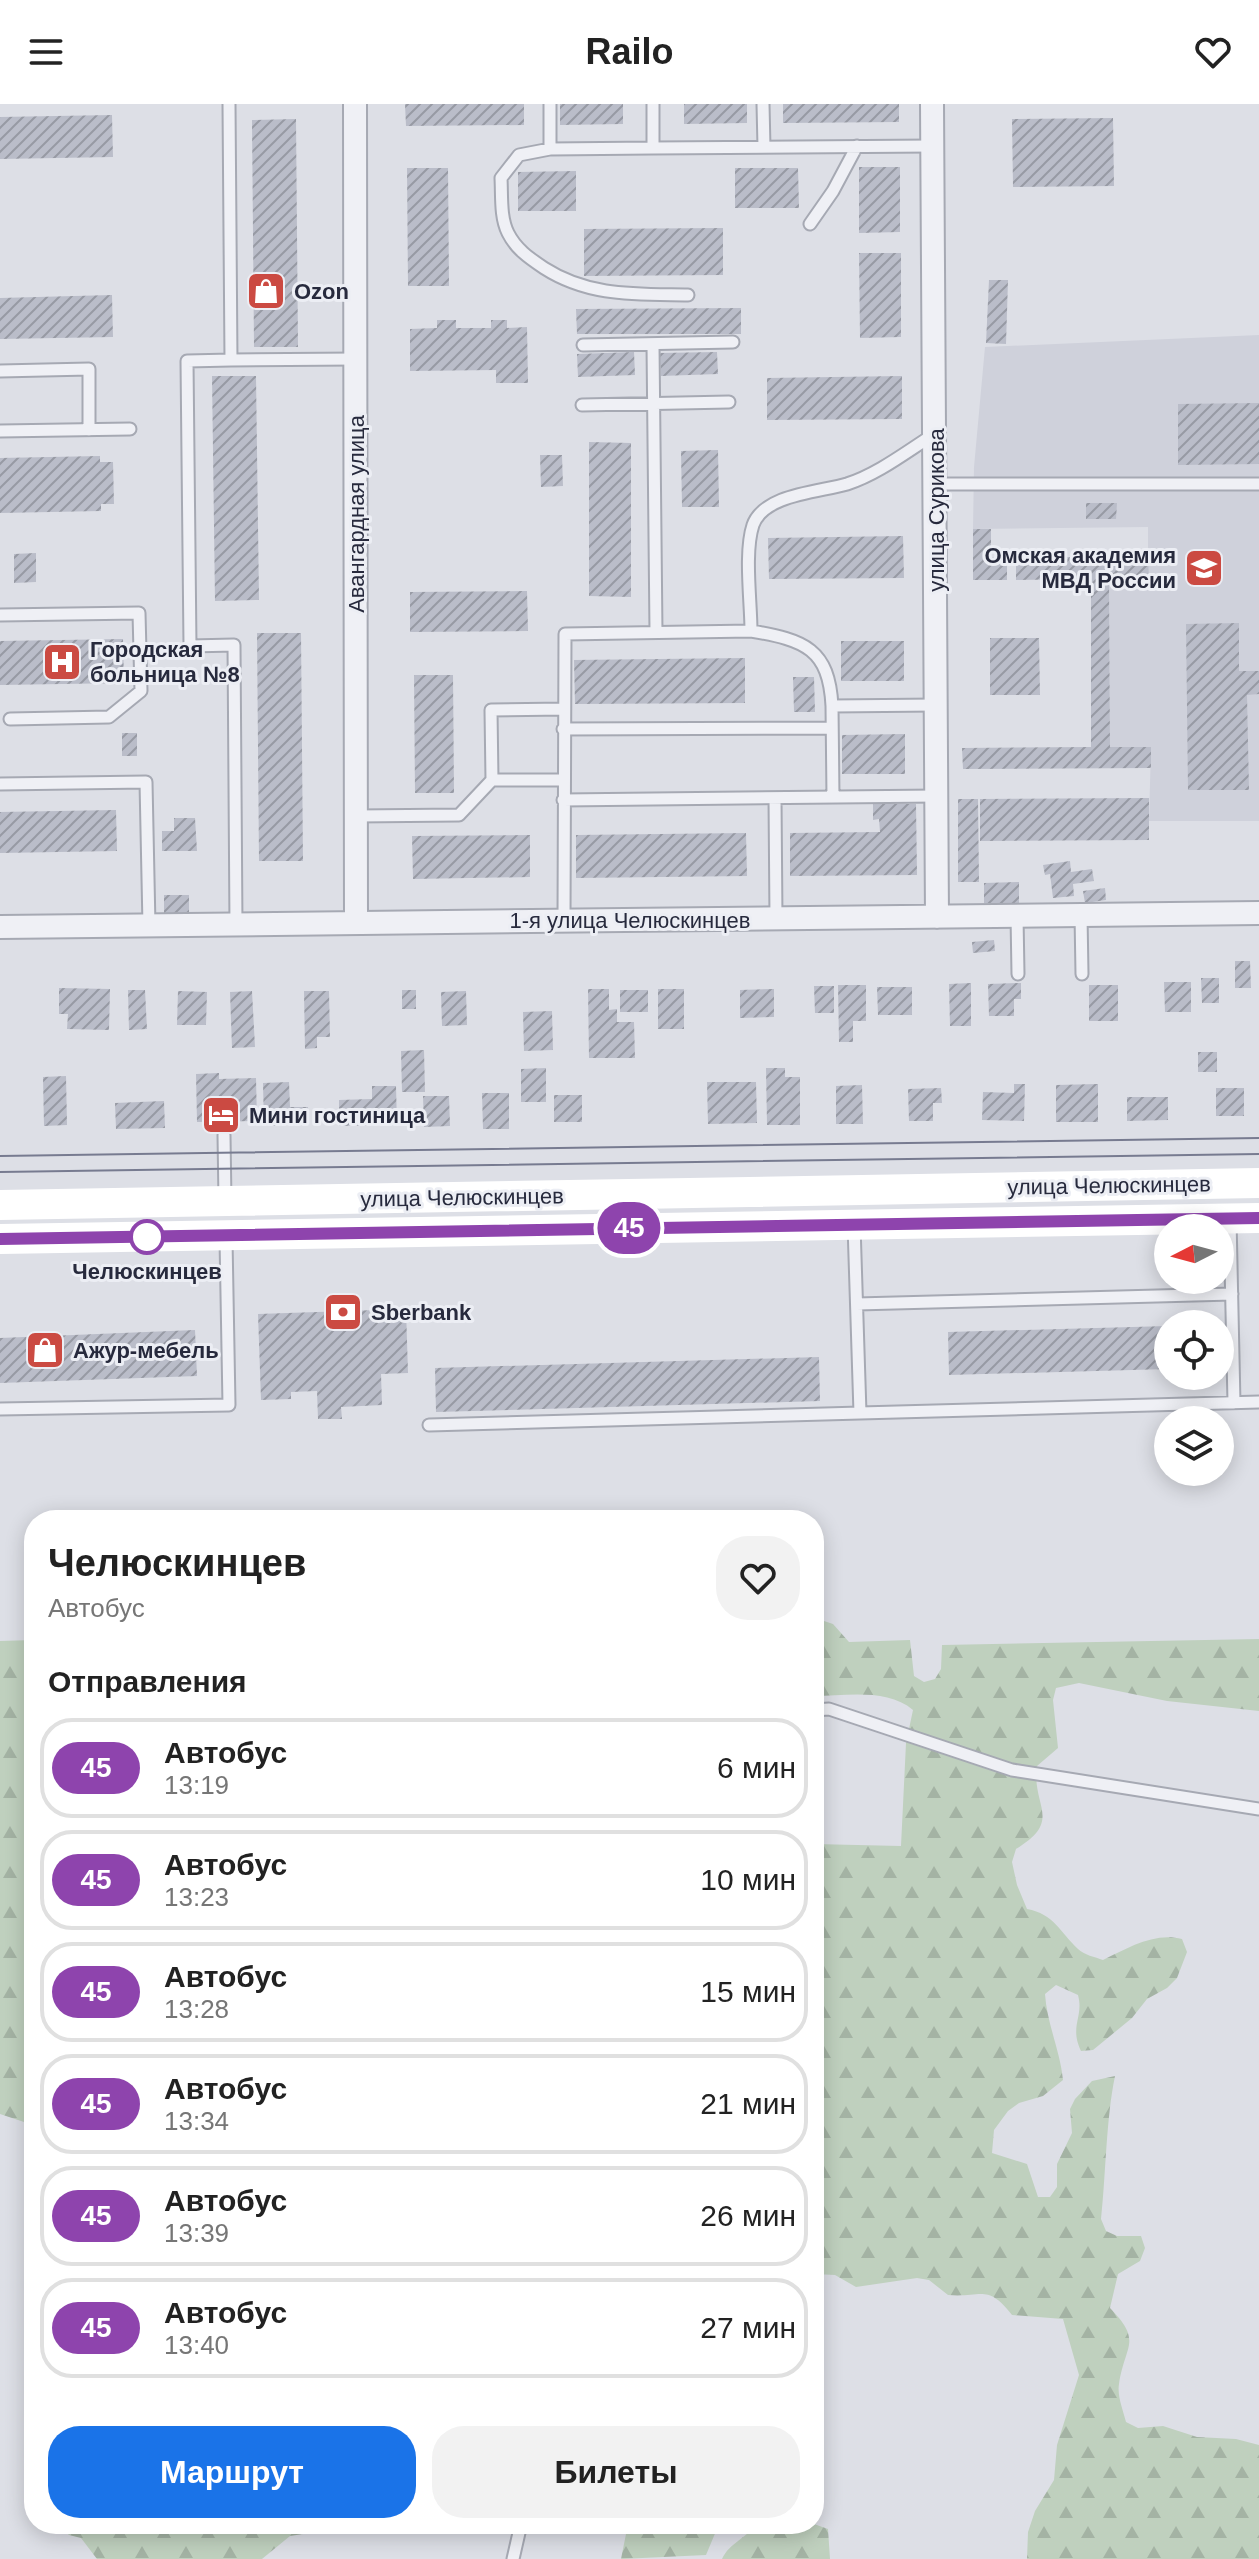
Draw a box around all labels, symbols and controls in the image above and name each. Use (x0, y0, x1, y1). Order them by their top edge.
icon: menu (24, 30, 68, 74)
icon: heart (1191, 30, 1235, 74)
text: Railo (585, 31, 674, 72)
shop icon: Ozon (245, 270, 287, 312)
place label: Ozon (294, 279, 349, 304)
street label: Авангардная улица (344, 414, 369, 613)
street label: улица Сурикова (924, 427, 949, 592)
place label: Омская академия МВД России (984, 543, 1176, 593)
school or university icon: Омская академия МВД России (1183, 547, 1225, 589)
place label: Городская больница №8 (90, 637, 240, 687)
hospital icon: Городская больница №8 (41, 641, 83, 683)
street label: 1-я улица Челюскинцев (509, 908, 751, 933)
hotel icon: Мини гостиница (200, 1094, 242, 1136)
place label: Мини гостиница (249, 1103, 426, 1128)
street label: улица Челюскинцев (1007, 1171, 1211, 1200)
street label: улица Челюскинцев (360, 1183, 564, 1212)
line badge: 45 (593, 1202, 665, 1254)
text: 45 (613, 1212, 645, 1243)
north arrow (1154, 1214, 1234, 1294)
map controls (1154, 1214, 1234, 1486)
marker: Челюскинцев (130, 1220, 164, 1254)
place label: Челюскинцев (72, 1259, 222, 1284)
bank icon: Sberbank (322, 1291, 364, 1333)
place label: Sberbank (371, 1300, 472, 1325)
button: locate (1154, 1310, 1234, 1390)
shop icon: Ажур-мебель (24, 1329, 66, 1371)
place label: Ажур-мебель (73, 1338, 219, 1363)
button: layers (1154, 1406, 1234, 1486)
button: heart (716, 1536, 800, 1620)
text: Челюскинцев (48, 1542, 306, 1584)
text: Автобус (48, 1593, 145, 1623)
text: Отправления (48, 1665, 247, 1698)
text: Автобус (164, 1736, 287, 1769)
text: 6 мин (717, 1751, 796, 1784)
text: 45 (80, 1752, 112, 1783)
text: 13:19 (164, 1770, 229, 1800)
text: Автобус (164, 1848, 287, 1881)
text: 10 мин (700, 1863, 796, 1896)
text: 45 (80, 1864, 112, 1895)
text: 13:23 (164, 1882, 229, 1912)
text: Автобус (164, 1960, 287, 1993)
text: 15 мин (700, 1975, 796, 2008)
text: 45 (80, 1976, 112, 2007)
text: 13:28 (164, 1994, 229, 2024)
text: Автобус (164, 2072, 287, 2105)
text: 21 мин (700, 2087, 796, 2120)
text: 45 (80, 2088, 112, 2119)
text: 13:34 (164, 2106, 229, 2136)
text: Автобус (164, 2184, 287, 2217)
text: 26 мин (700, 2199, 796, 2232)
text: 45 (80, 2200, 112, 2231)
text: 13:39 (164, 2218, 229, 2248)
text: Автобус (164, 2296, 287, 2329)
text: 27 мин (700, 2311, 796, 2344)
text: 45 (80, 2312, 112, 2343)
text: 13:40 (164, 2330, 229, 2360)
button: Маршрут (48, 2426, 416, 2518)
button: Билеты (432, 2426, 800, 2518)

